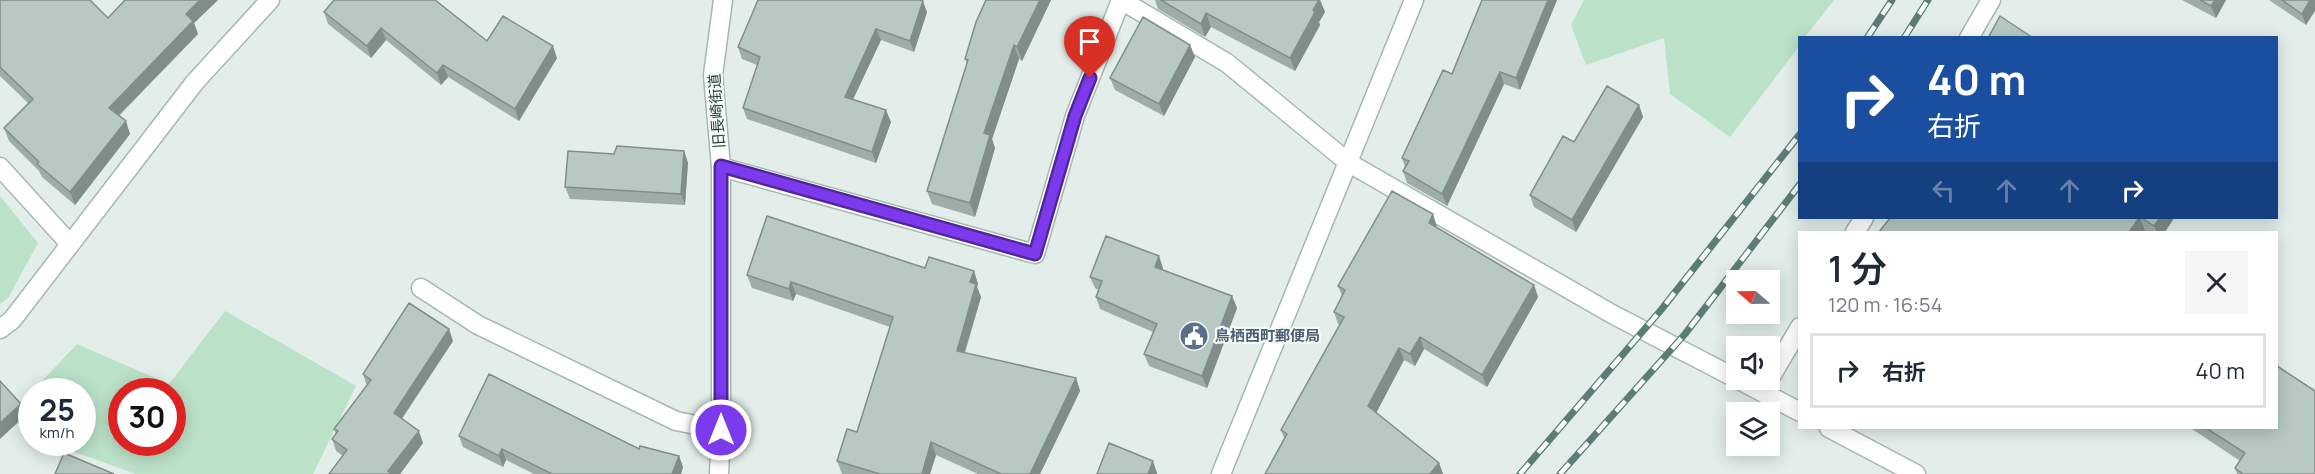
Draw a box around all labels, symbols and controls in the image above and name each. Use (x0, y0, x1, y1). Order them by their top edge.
pin (1064, 16, 1115, 78)
icon: arrive (1073, 25, 1106, 58)
text: 40 m (1927, 50, 2026, 108)
icon: right (1828, 60, 1906, 138)
street label: 旧長崎街道 (703, 73, 730, 149)
text: 右折 (1927, 107, 1981, 144)
icon: left (1927, 174, 1960, 207)
icon: ahead (1990, 174, 2023, 207)
icon: ahead (2053, 174, 2086, 207)
icon: right (2116, 174, 2149, 207)
text: 1 分 (1828, 244, 1886, 293)
button: close (2185, 251, 2248, 314)
north arrow (1726, 270, 1780, 324)
map controls (1726, 270, 1780, 456)
text: 120 m · 16:54 (1828, 291, 1942, 318)
public building icon: 鳥栖西町郵便局 (1178, 320, 1210, 352)
place label: 鳥栖西町郵便局 (1215, 325, 1320, 346)
button: sound (1726, 336, 1780, 390)
icon: right (1831, 354, 1864, 387)
text: 40 m (2196, 356, 2245, 386)
text: 右折 (1882, 357, 1926, 387)
speed limit sign: 30 (108, 378, 186, 456)
text: 25 (39, 389, 75, 430)
position arrow (689, 398, 753, 462)
button: layers (1726, 402, 1780, 456)
text: km/h (40, 422, 74, 443)

